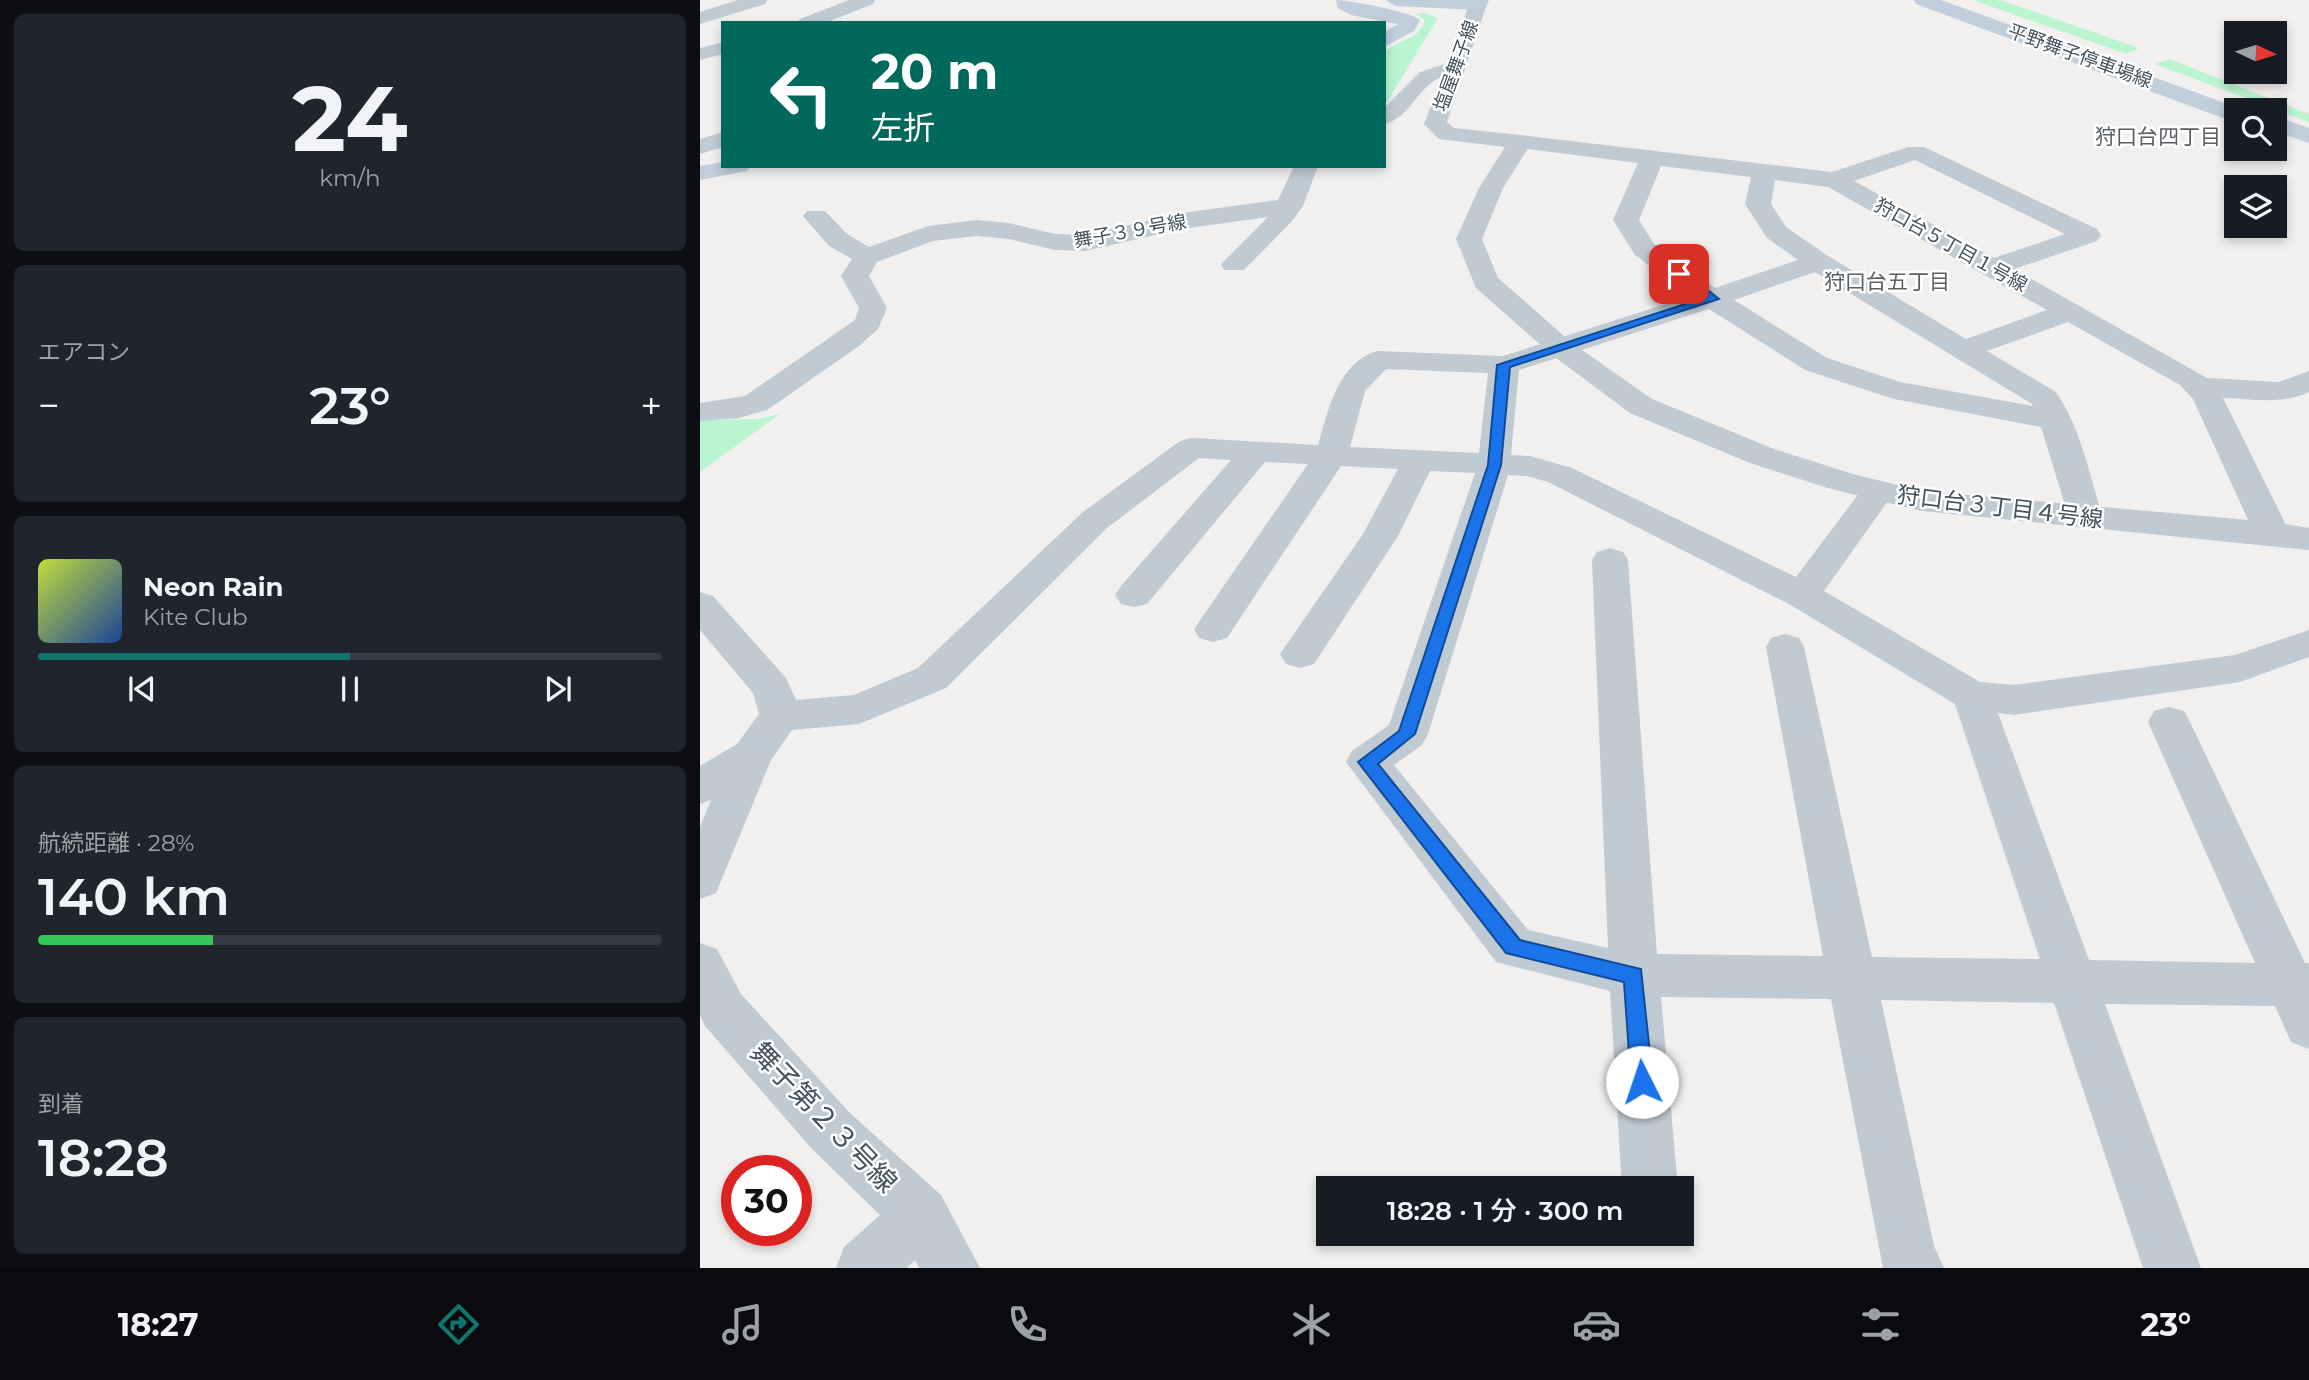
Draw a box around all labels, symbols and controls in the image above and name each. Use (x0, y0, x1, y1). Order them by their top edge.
street label: 塩屋舞子線 (1429, 17, 1483, 115)
street label: 平野舞子停車場線 (2005, 19, 2155, 93)
north arrow (2224, 21, 2287, 84)
map controls (2224, 21, 2287, 238)
text: 20 m (871, 42, 998, 101)
icon: left (756, 49, 847, 140)
text: 24 (292, 63, 408, 174)
button: search (2224, 98, 2287, 161)
text: 左折 (871, 108, 935, 147)
district label: 狩口台四丁目 (2095, 124, 2221, 149)
text: km/h (319, 164, 381, 192)
button: layers (2224, 175, 2287, 238)
street label: 狩口台５丁目１号線 (1871, 193, 2031, 297)
street label: 舞子３９号線 (1072, 210, 1188, 252)
pin (1649, 244, 1709, 304)
icon: arrive (1660, 255, 1698, 293)
district label: 狩口台五丁目 (1824, 269, 1950, 294)
text: エアコン (38, 338, 130, 366)
text: 23° (309, 374, 391, 437)
text: − (38, 382, 60, 429)
text: + (640, 382, 662, 429)
street label: 狩口台３丁目４号線 (1896, 480, 2104, 534)
text: Neon Rain (143, 571, 284, 603)
text: Kite Club (143, 603, 248, 631)
icon: previous (123, 670, 161, 708)
icon: pause (331, 670, 369, 708)
icon: next (539, 670, 577, 708)
text: 航続距離 · 28% (38, 829, 194, 857)
text: 140 km (38, 865, 230, 928)
street label: 舞子第２３号線 (744, 1035, 904, 1199)
position arrow (1605, 1045, 1679, 1119)
text: 到着 (38, 1090, 84, 1118)
text: 18:28 (38, 1126, 169, 1189)
speed limit sign: 30 (721, 1155, 812, 1246)
text: 18:28 · 1 分 · 300 m (1387, 1195, 1623, 1227)
icon: directions (434, 1300, 483, 1349)
icon: music (718, 1300, 767, 1349)
icon: phone (1003, 1300, 1052, 1349)
icon: climate (1287, 1300, 1336, 1349)
icon: car (1572, 1300, 1621, 1349)
icon: filters (1856, 1300, 1905, 1349)
text: 18:27 (118, 1305, 198, 1344)
text: 23° (2140, 1305, 2191, 1344)

